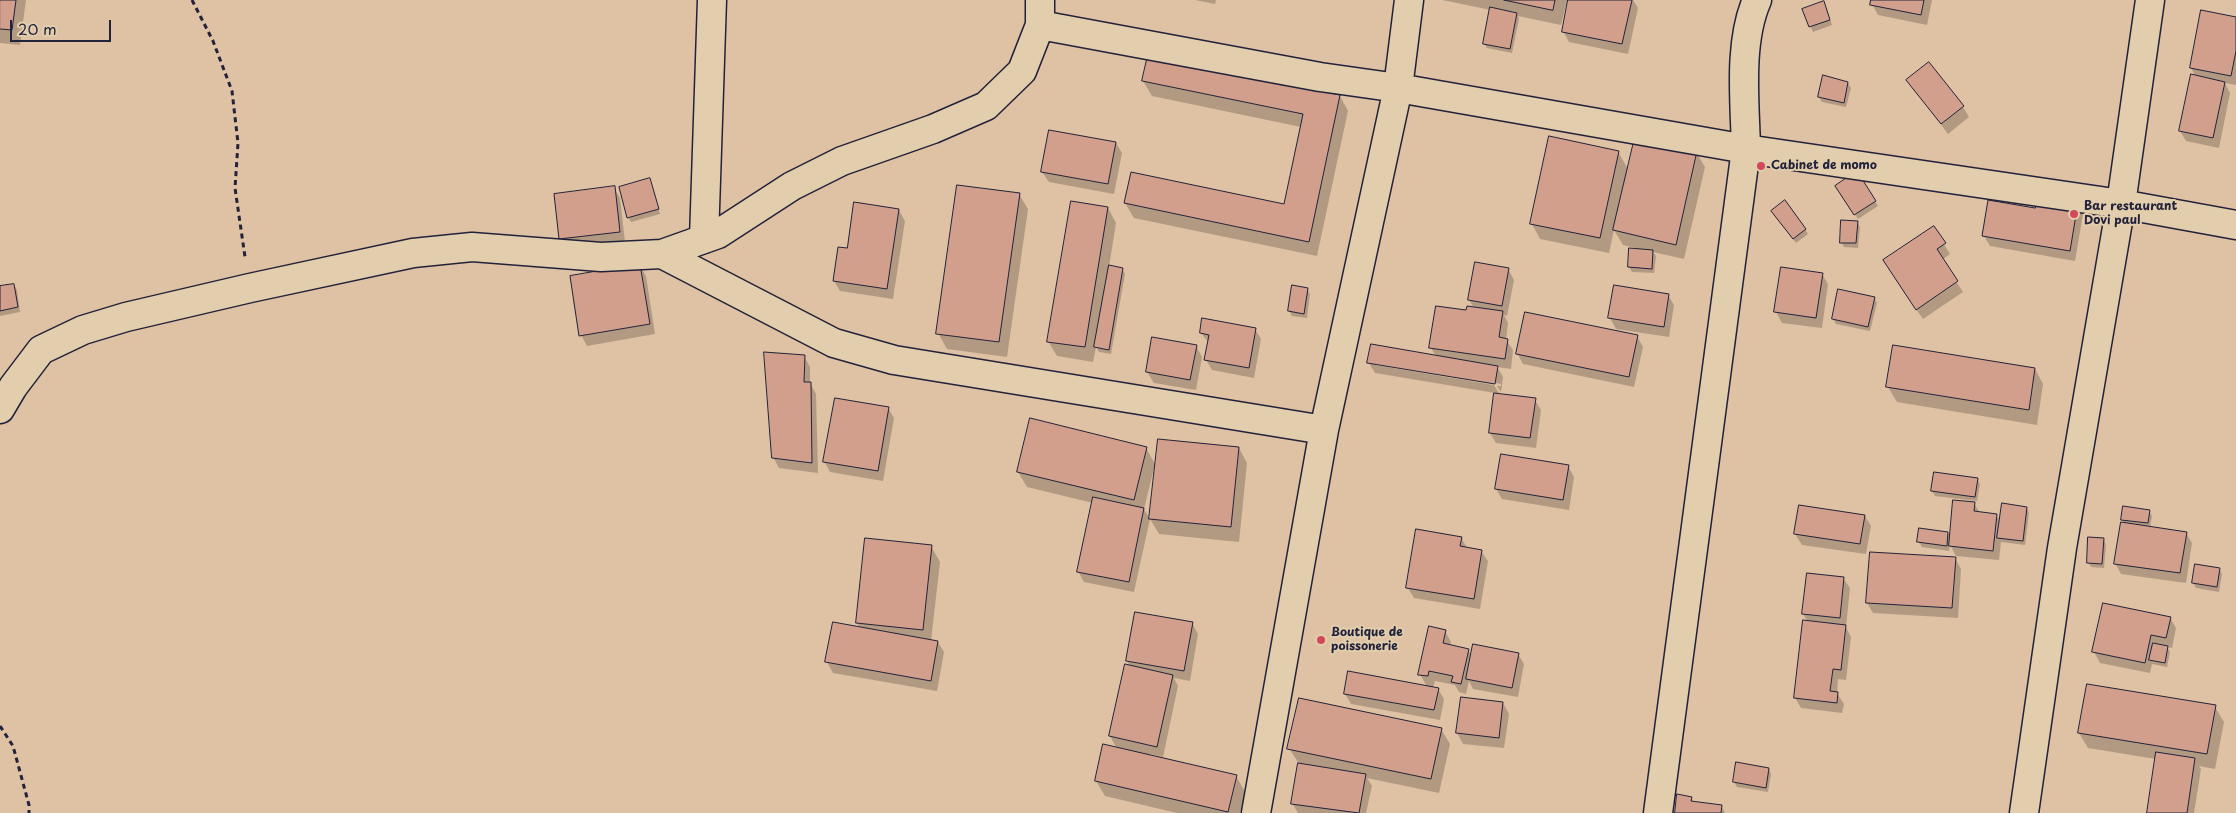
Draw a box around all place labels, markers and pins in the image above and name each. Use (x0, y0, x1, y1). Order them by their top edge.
place label: Cabinet de momo (1771, 159, 1877, 173)
marker: Cabinet de momo (1755, 160, 1767, 172)
place label: Bar restaurant Dovi paul (2084, 200, 2177, 228)
marker: Bar restaurant Dovi paul (2068, 208, 2080, 220)
place label: Boutique de poissonerie (1331, 626, 1403, 654)
marker: Boutique de poissonerie (1315, 634, 1327, 646)

